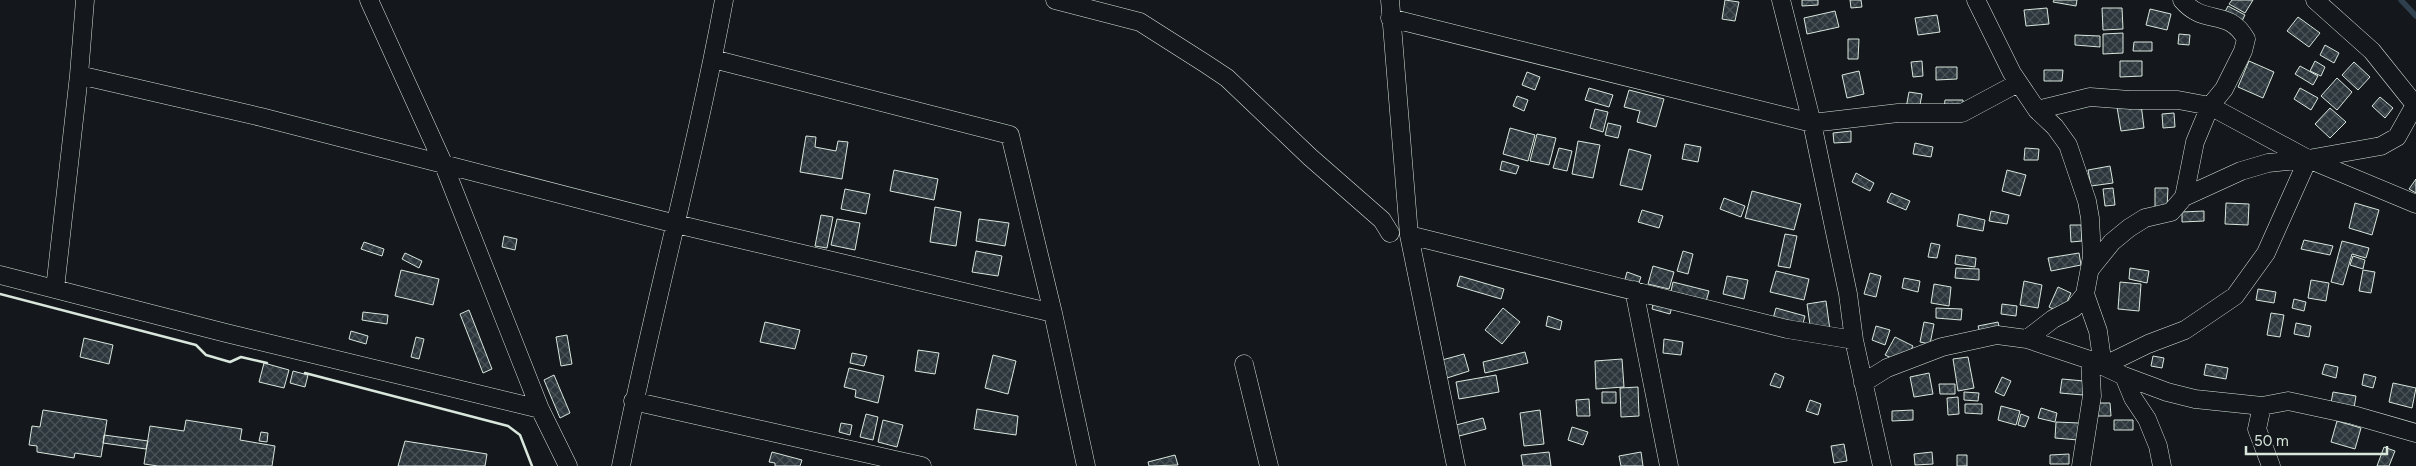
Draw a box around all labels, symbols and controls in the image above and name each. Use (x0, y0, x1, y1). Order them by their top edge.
scale bar (2246, 424, 2387, 456)
text: 50 m (2254, 432, 2289, 450)

